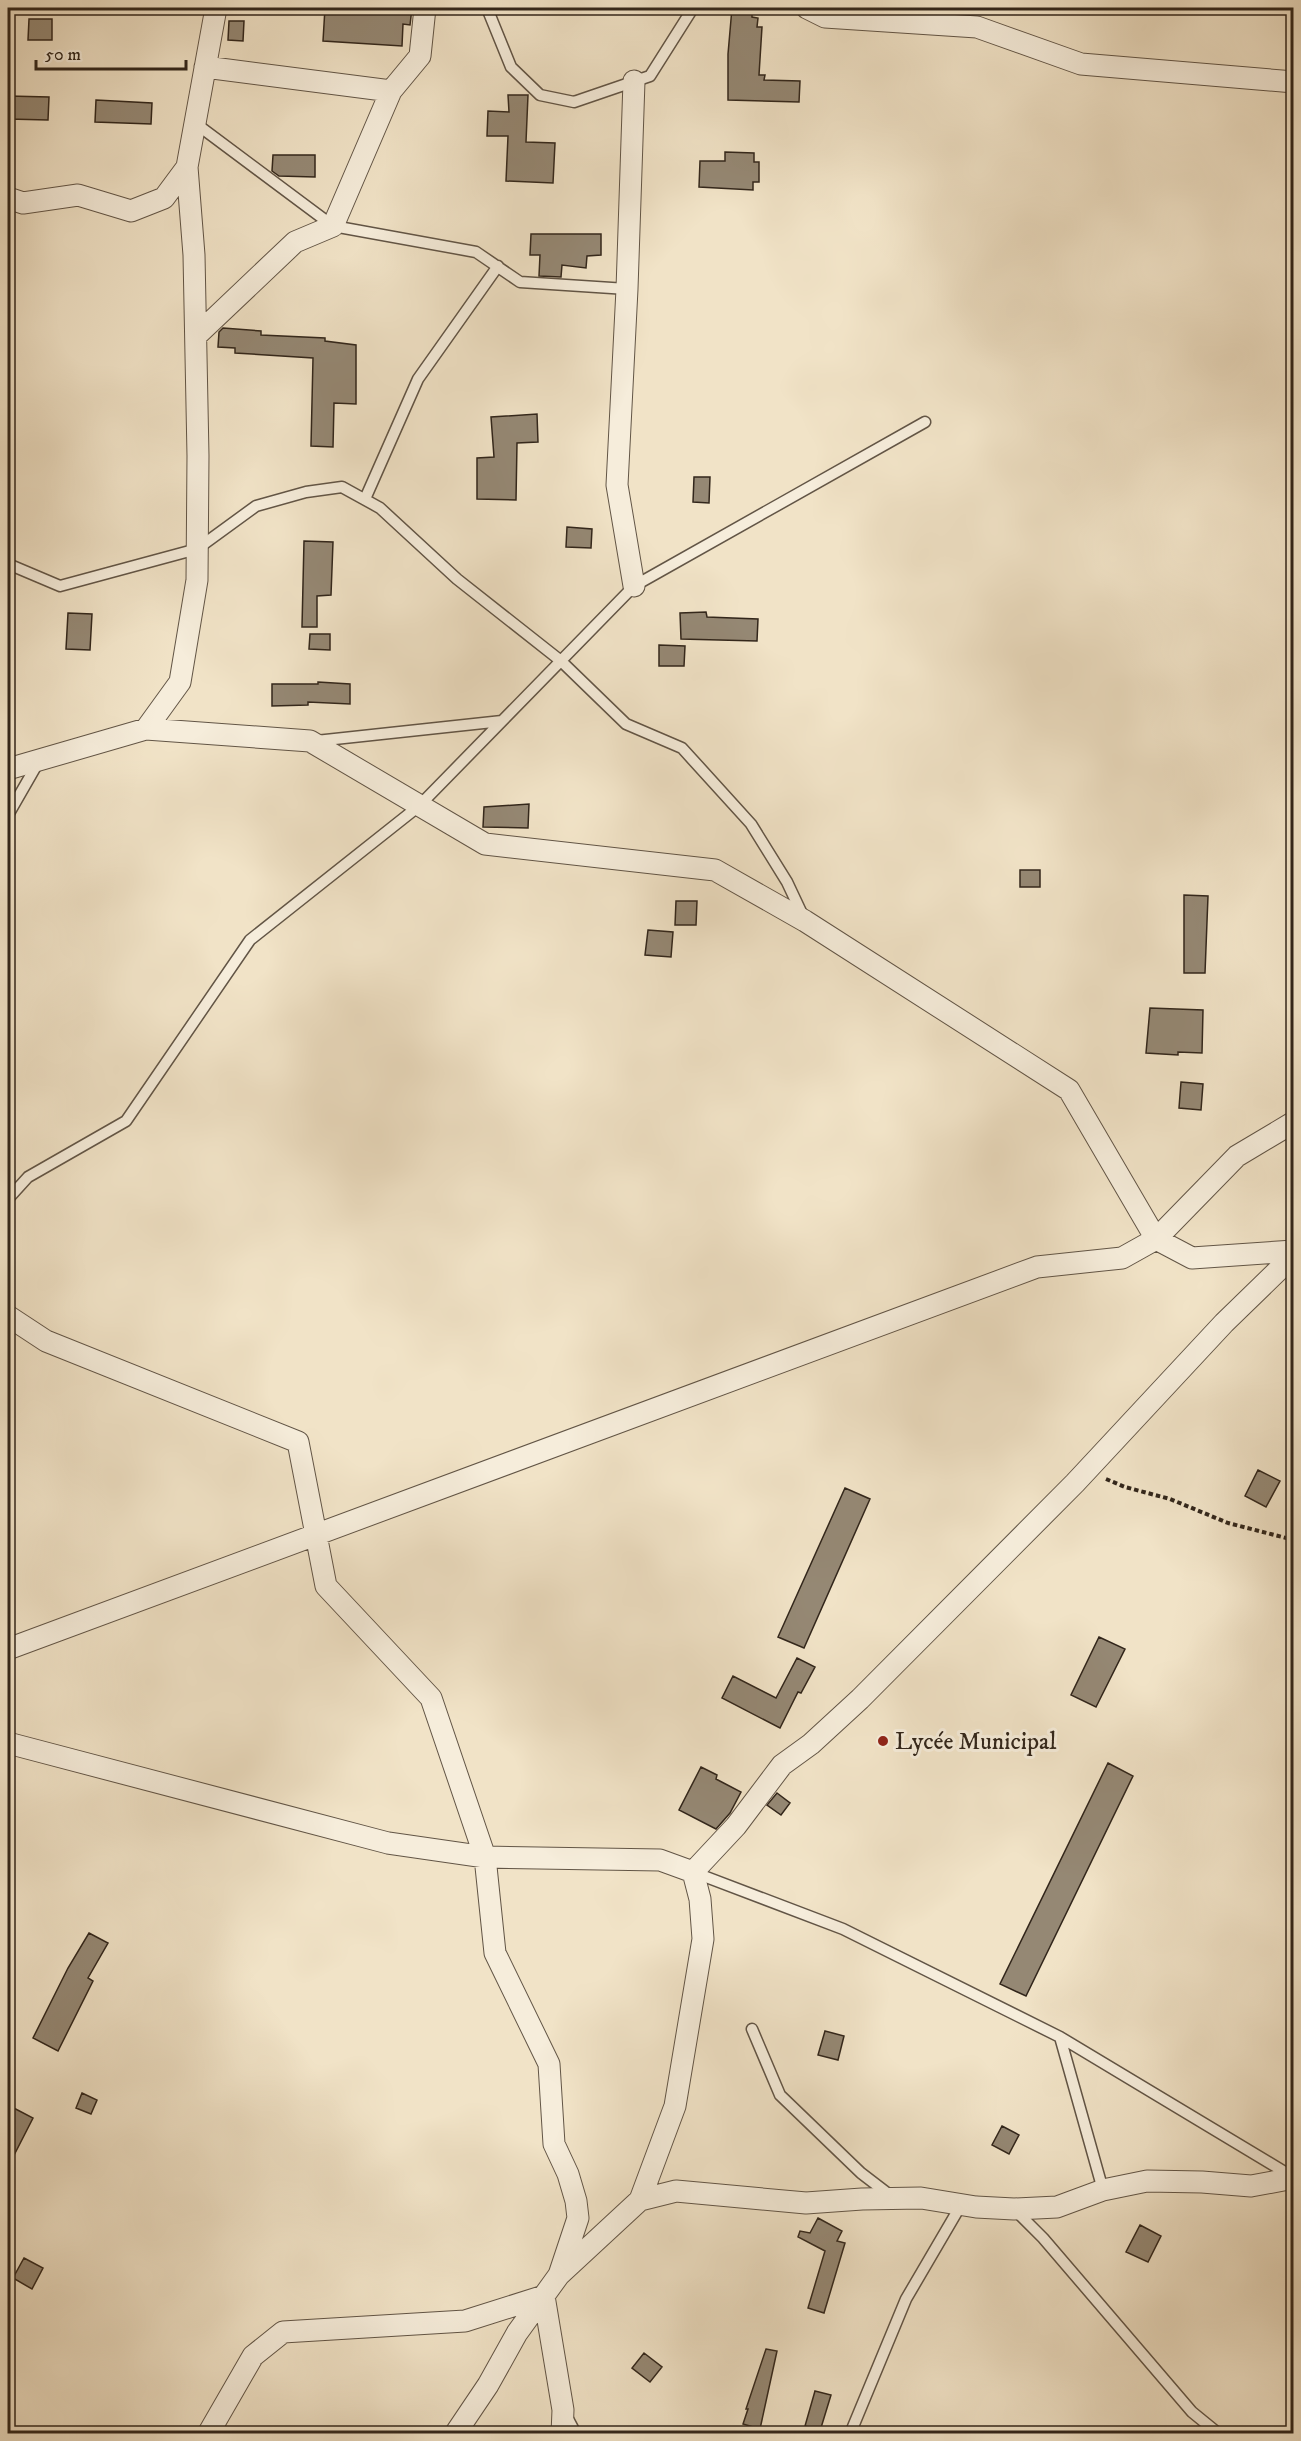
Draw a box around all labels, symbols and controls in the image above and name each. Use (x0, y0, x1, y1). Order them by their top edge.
scale bar (36, 33, 186, 71)
text: 50 m (45, 44, 81, 66)
place label: Lycée Municipal (895, 1727, 1057, 1757)
marker: Lycée Municipal (876, 1734, 890, 1748)

